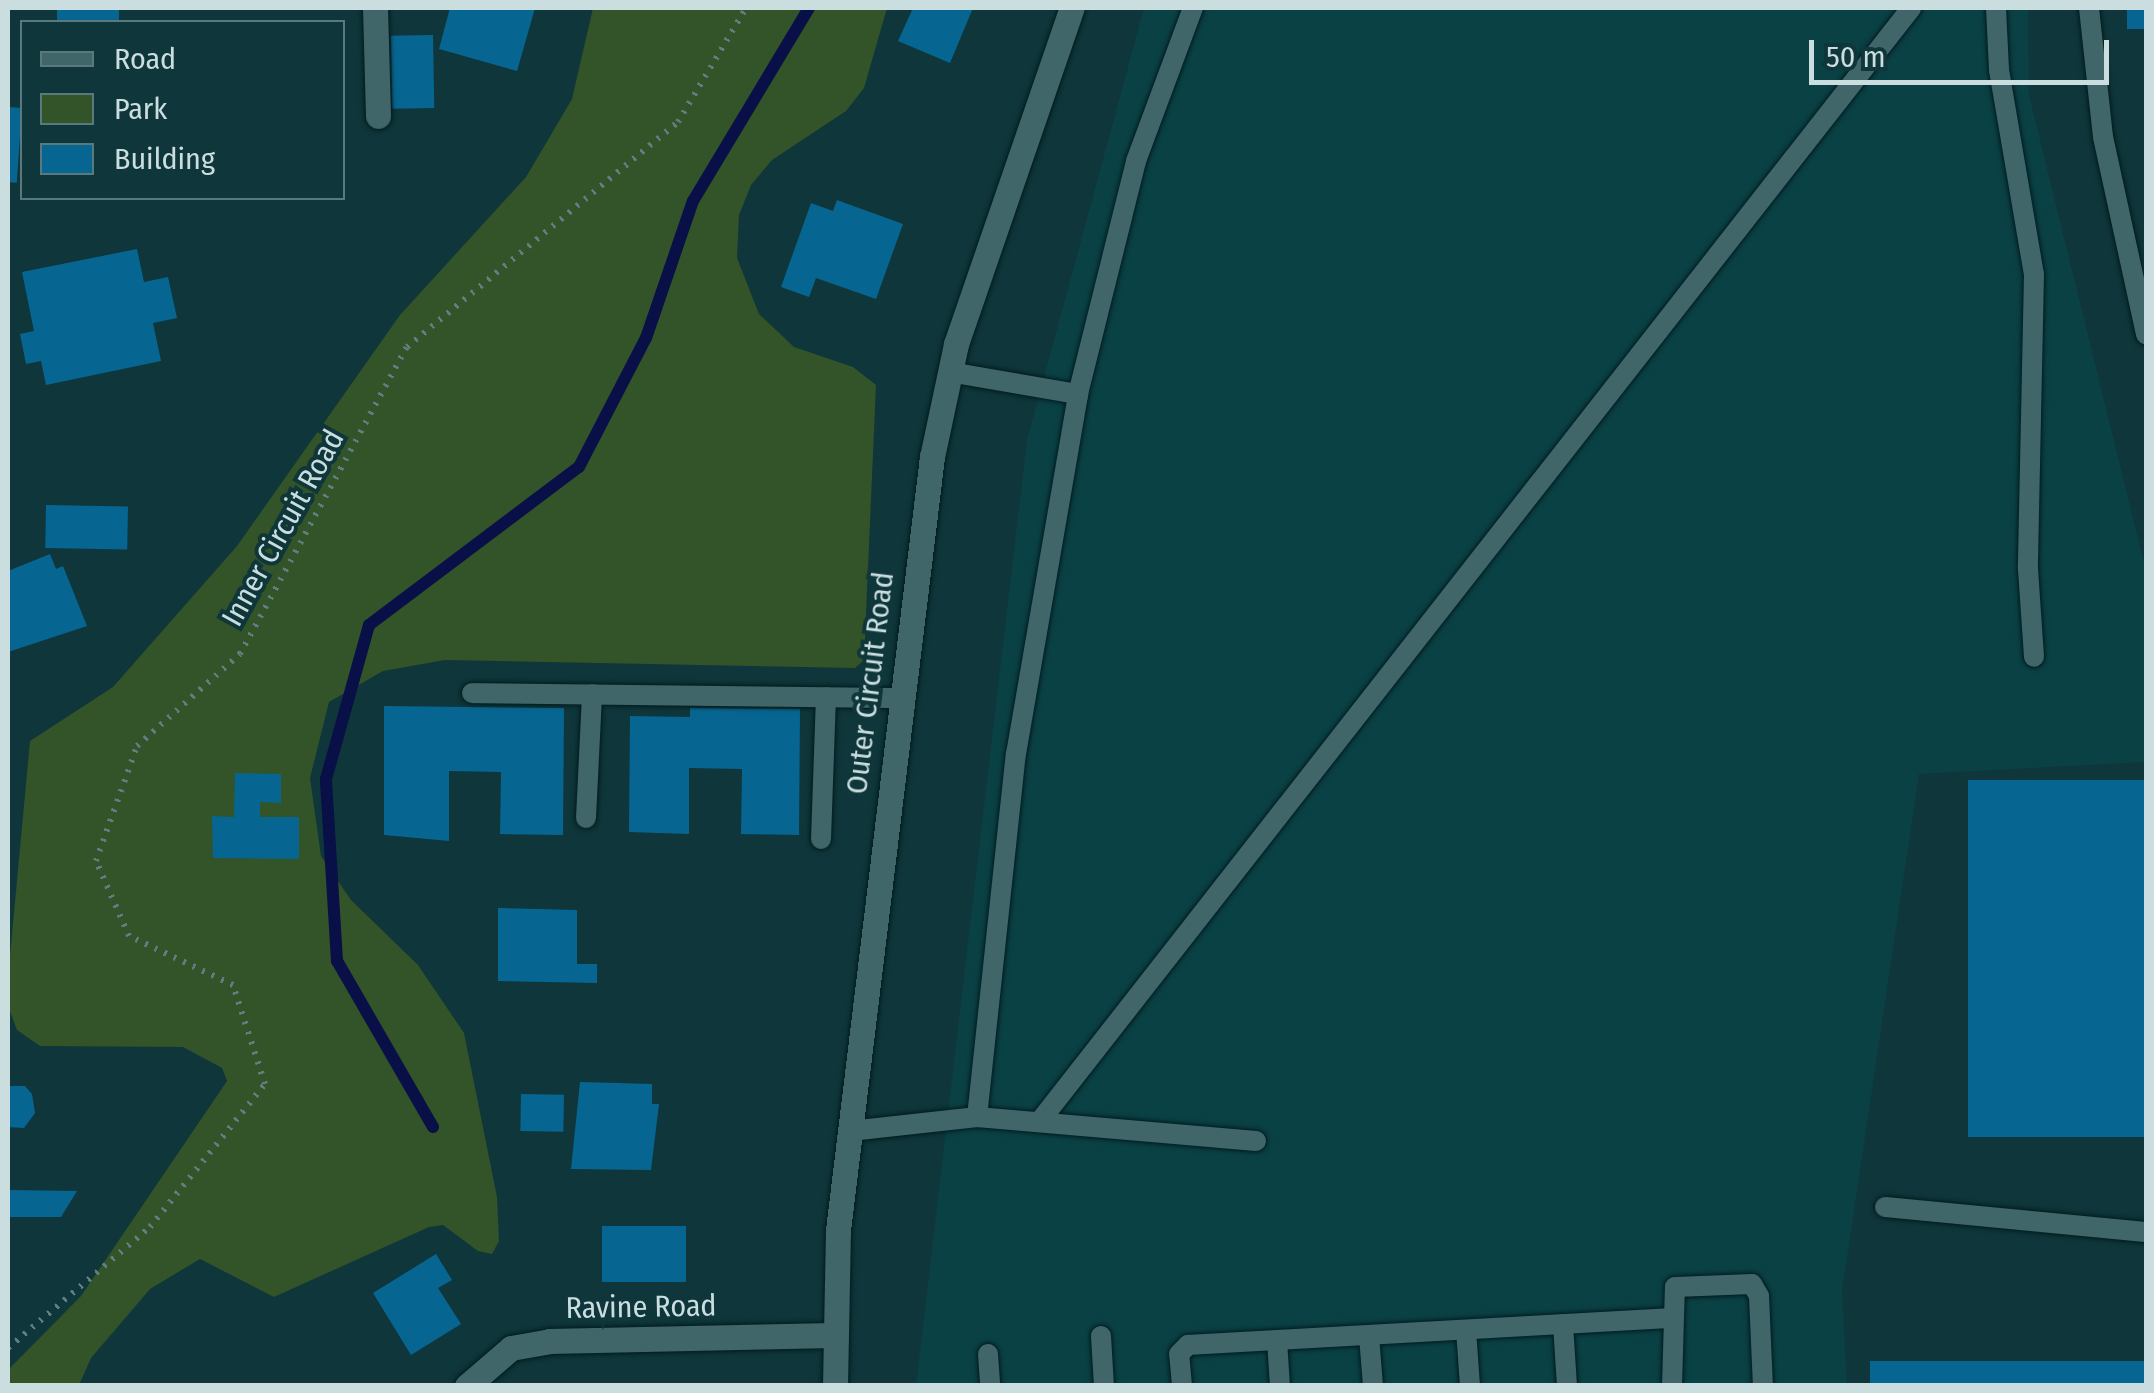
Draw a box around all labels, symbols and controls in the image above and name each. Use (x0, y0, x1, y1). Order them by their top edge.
legend (20, 20, 345, 200)
scale bar (1814, 20, 2114, 82)
text: 50 m (1826, 39, 1886, 75)
text: Road (114, 41, 176, 77)
text: Park (114, 91, 167, 127)
text: Building (114, 141, 215, 177)
street label: Inner Circuit Road (214, 423, 352, 633)
street label: Outer Circuit Road (839, 570, 901, 796)
street label: Ravine Road (565, 1288, 717, 1326)

